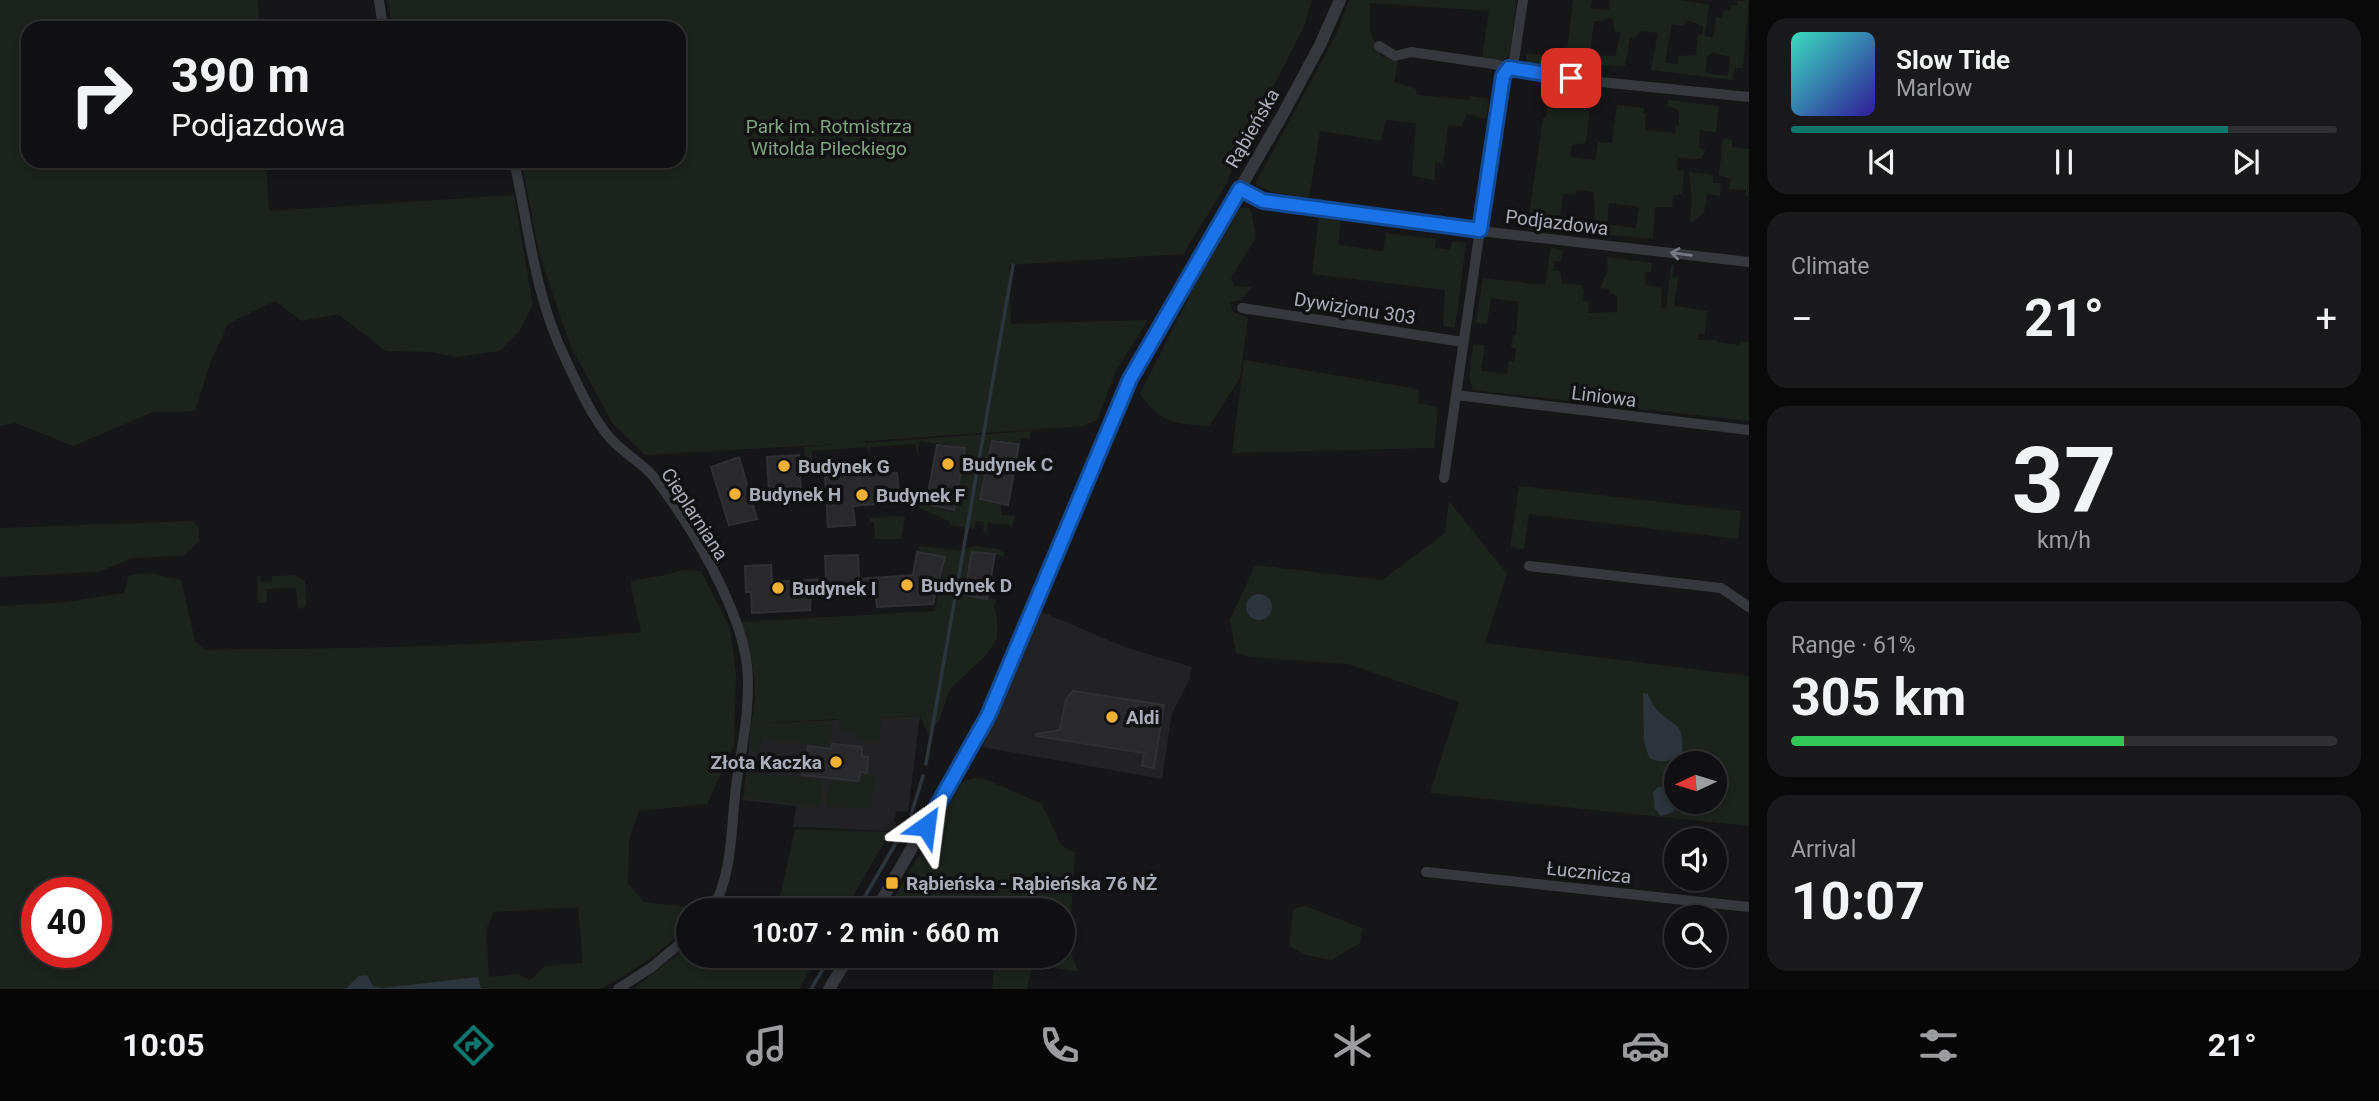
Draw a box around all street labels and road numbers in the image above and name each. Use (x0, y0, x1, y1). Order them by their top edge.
street label: Rąbieńska (1221, 85, 1284, 172)
street label: Podjazdowa (1504, 205, 1610, 240)
street label: Dywizjonu 303 (1292, 288, 1417, 329)
street label: Liniowa (1570, 381, 1638, 412)
street label: Cieplarniana (656, 464, 733, 565)
street label: Łucznicza (1546, 857, 1632, 888)

